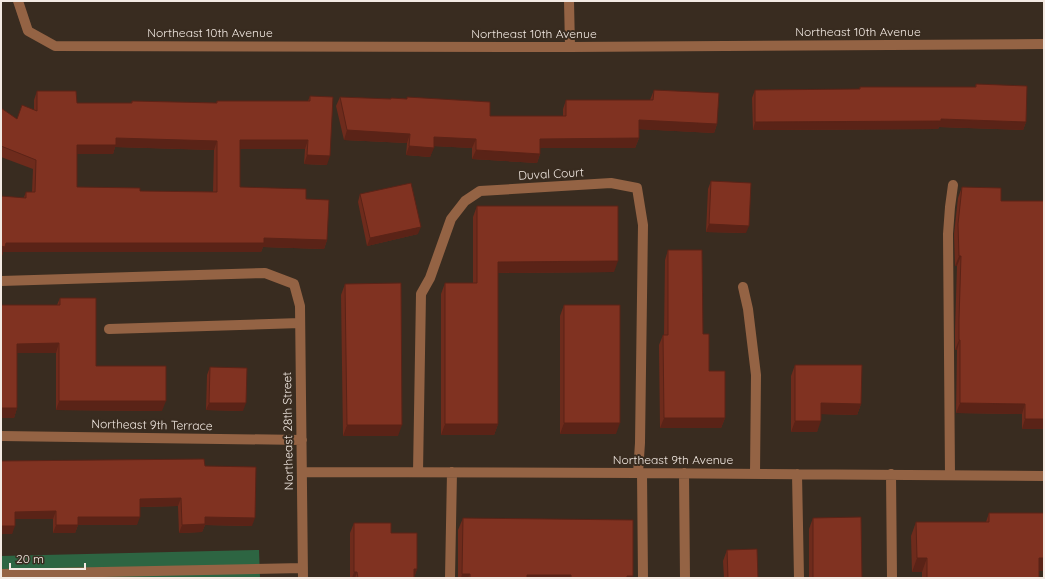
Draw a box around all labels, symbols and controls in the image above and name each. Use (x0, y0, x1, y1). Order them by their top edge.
street label: Northeast 10th Avenue (795, 24, 921, 39)
street label: Northeast 10th Avenue (147, 25, 273, 40)
street label: Northeast 10th Avenue (471, 26, 597, 41)
street label: Duval Court (518, 164, 584, 183)
street label: Northeast 28th Street (279, 372, 296, 490)
street label: Northeast 9th Terrace (91, 416, 213, 433)
street label: Northeast 9th Avenue (613, 452, 733, 467)
scale bar (10, 545, 85, 571)
text: 20 m (16, 551, 44, 566)

